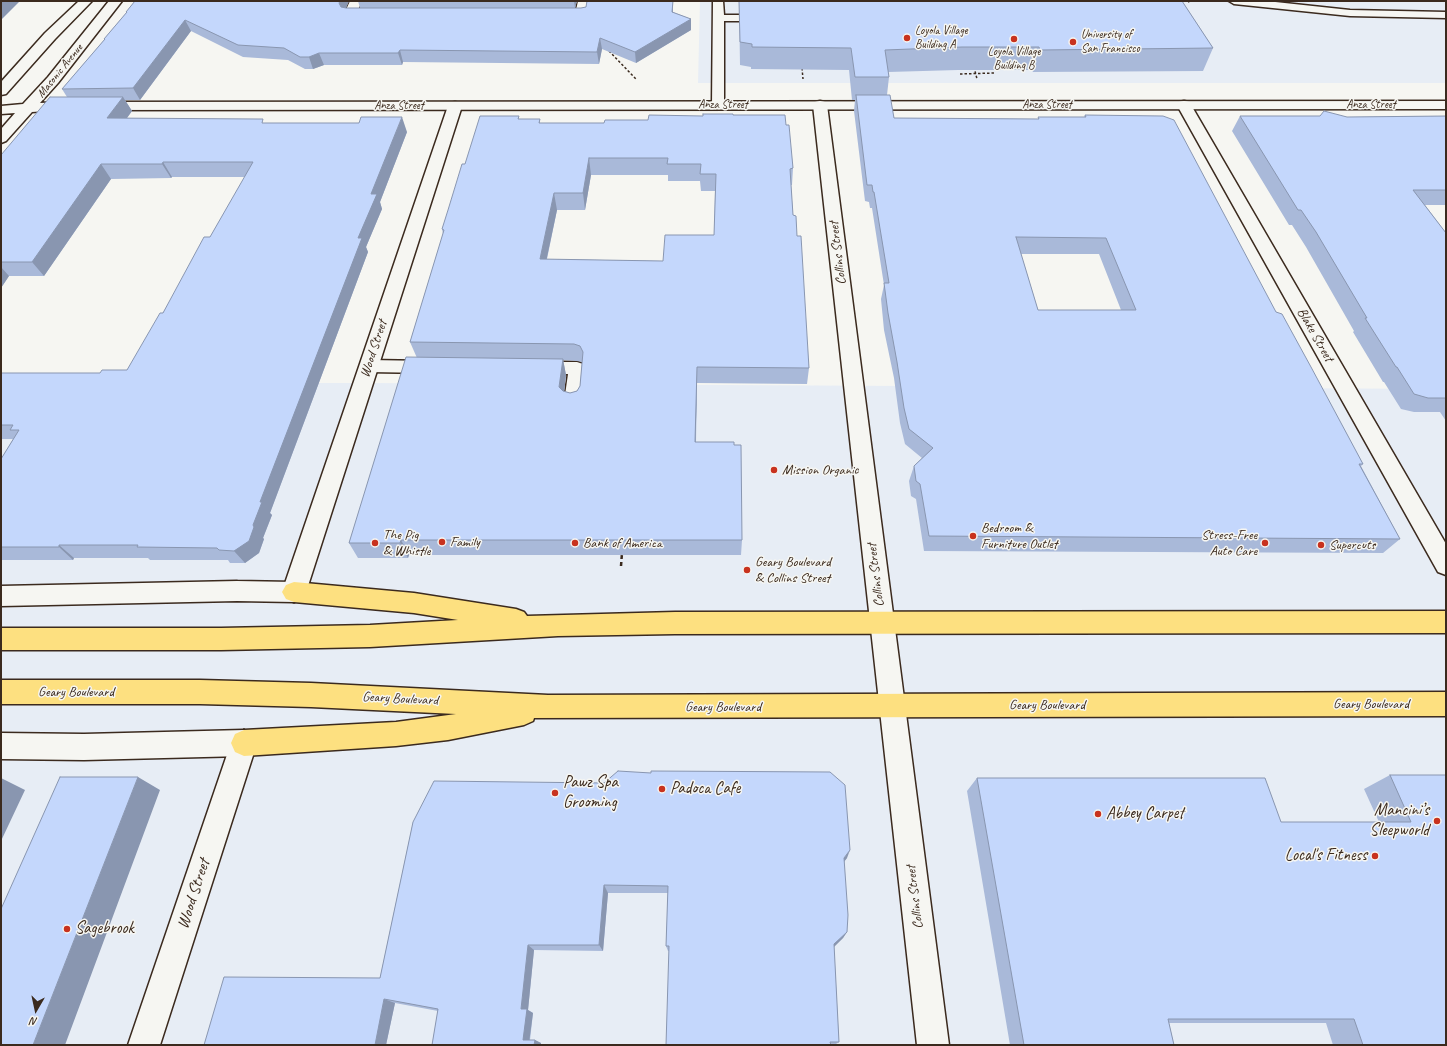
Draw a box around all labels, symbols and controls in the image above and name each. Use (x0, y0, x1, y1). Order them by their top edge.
place label: Loyola Village Building A (915, 24, 968, 52)
place label: University of San Francisco (1081, 28, 1140, 56)
marker: Loyola Village Building A (902, 33, 912, 43)
marker: Loyola Village Building B (1009, 34, 1019, 44)
marker: University of San Francisco (1068, 37, 1078, 47)
street label: Masonic Avenue (34, 41, 86, 101)
place label: Loyola Village Building B (988, 45, 1040, 73)
street label: Anza Street (698, 98, 748, 112)
street label: Anza Street (1022, 98, 1072, 112)
street label: Anza Street (1346, 98, 1396, 112)
street label: Anza Street (374, 99, 424, 113)
street label: Collins Street (826, 220, 850, 286)
street label: Blake Street (1293, 305, 1337, 365)
street label: Wood Street (357, 318, 391, 380)
place label: Mission Organic (782, 462, 859, 478)
marker: Mission Organic (769, 465, 779, 475)
place label: Bedroom & Furniture Outlet (981, 520, 1057, 552)
place label: The Pig & Whistle (383, 527, 430, 560)
place label: Stress-Free Auto Care (1201, 527, 1257, 560)
marker: Bedroom & Furniture Outlet (968, 531, 978, 541)
place label: Family (450, 534, 480, 550)
place label: Bank of America (583, 535, 662, 551)
marker: Family (437, 537, 447, 547)
place label: Supercuts (1329, 537, 1375, 553)
marker: The Pig & Whistle (370, 538, 380, 548)
marker: Bank of America (570, 538, 580, 548)
marker: Stress-Free Auto Care (1260, 538, 1270, 548)
marker: Supercuts (1316, 540, 1326, 550)
street label: Collins Street (864, 542, 888, 608)
place label: Geary Boulevard & Collins Street (755, 554, 831, 586)
marker: Geary Boulevard & Collins Street (742, 565, 752, 575)
street label: Geary Boulevard (38, 684, 114, 700)
street label: Geary Boulevard (362, 689, 438, 709)
street label: Geary Boulevard (1333, 696, 1409, 712)
street label: Geary Boulevard (1009, 697, 1085, 713)
street label: Geary Boulevard (685, 699, 761, 715)
place label: Pawz Spa Grooming (563, 773, 618, 813)
place label: Padoca Cafe (670, 779, 740, 799)
marker: Padoca Cafe (657, 784, 667, 794)
marker: Pawz Spa Grooming (550, 788, 560, 798)
place label: Mancini’s Sleepworld (1370, 801, 1429, 841)
place label: Abbey Carpet (1106, 804, 1184, 824)
marker: Abbey Carpet (1093, 809, 1103, 819)
marker: Mancini’s Sleepworld (1432, 816, 1442, 826)
place label: Local's Fitness (1285, 846, 1367, 866)
marker: Local's Fitness (1370, 851, 1380, 861)
street label: Wood Street (173, 857, 215, 931)
street label: Collins Street (903, 864, 927, 930)
place label: Sagebrook (75, 919, 134, 939)
marker: Sagebrook (62, 924, 72, 934)
north arrow (16, 990, 56, 1030)
text: N (30, 1014, 39, 1029)

